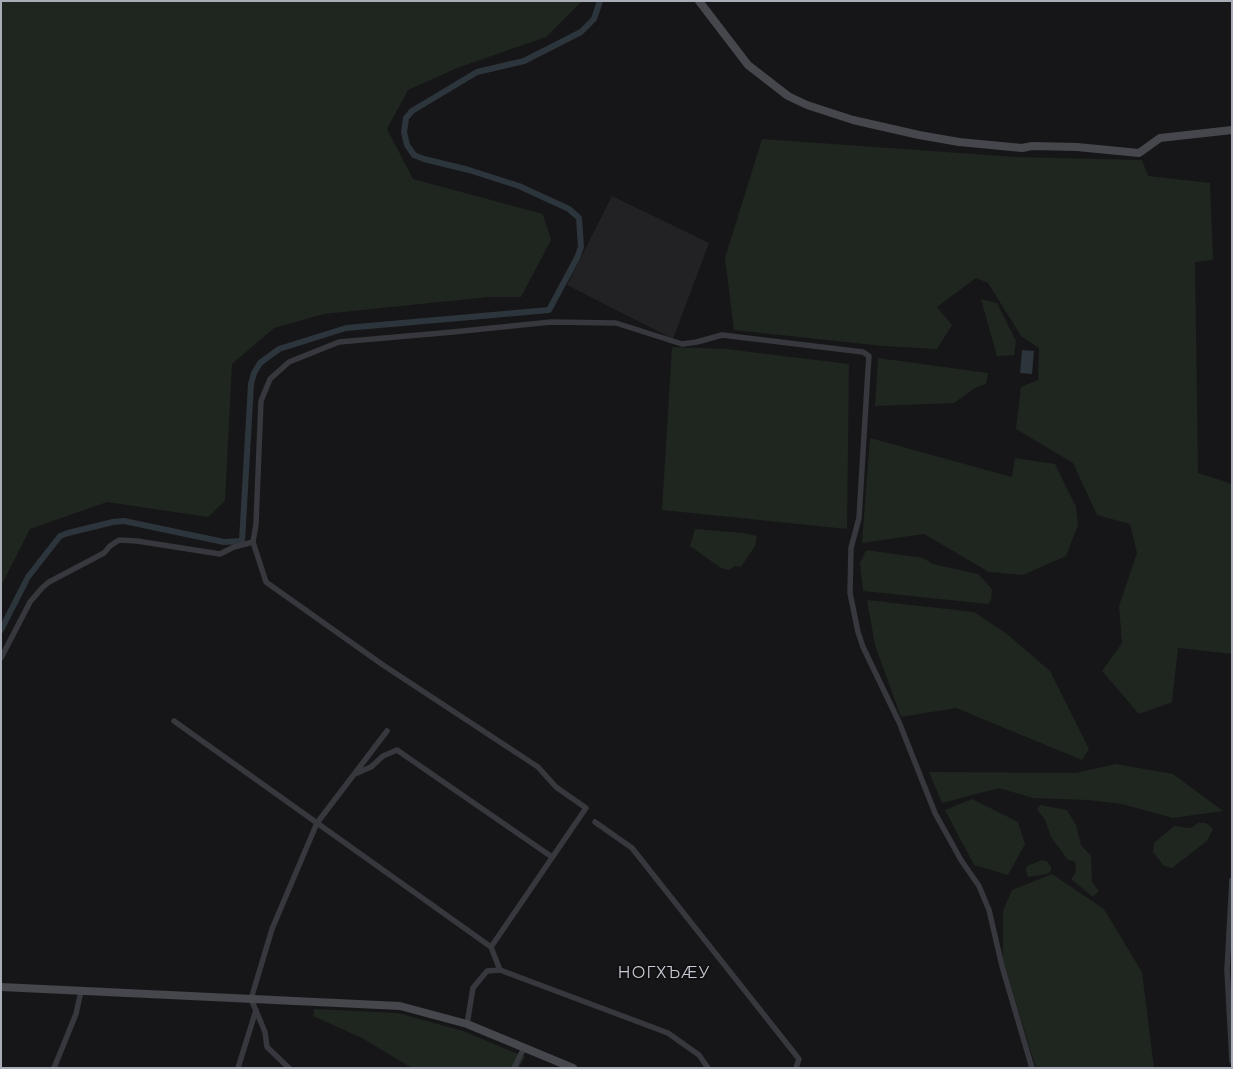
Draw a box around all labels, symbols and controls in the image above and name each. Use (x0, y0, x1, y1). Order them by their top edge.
district label: НОГХЪÆУ (617, 963, 711, 983)

